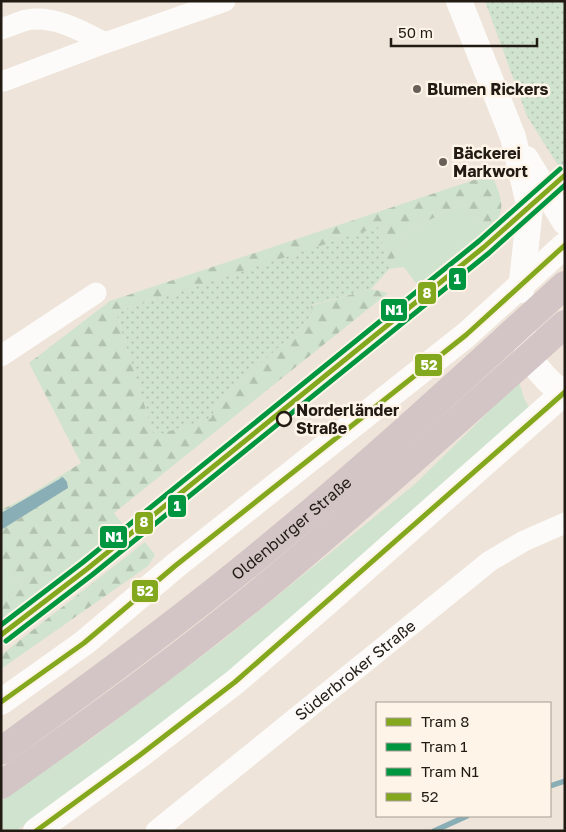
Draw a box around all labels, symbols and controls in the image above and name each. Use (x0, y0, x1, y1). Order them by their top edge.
scale bar (391, 15, 537, 47)
text: 50 m (398, 23, 433, 41)
place label: Blumen Rickers (427, 79, 549, 99)
marker: Blumen Rickers (411, 83, 423, 95)
place label: Bäckerei Markwort (453, 143, 528, 181)
marker: Bäckerei Markwort (437, 156, 449, 168)
line badge: 1 (448, 267, 467, 291)
text: 1 (453, 270, 461, 287)
line badge: 8 (417, 281, 437, 305)
text: 8 (423, 284, 432, 301)
line badge: N1 (380, 298, 408, 322)
text: N1 (385, 301, 403, 318)
line badge: 52 (414, 353, 443, 377)
text: 52 (420, 356, 438, 373)
place label: Norderländer Straße (296, 400, 399, 438)
marker: Norderländer Straße (276, 411, 292, 427)
street label: Oldenburger Straße (227, 472, 355, 584)
line badge: 1 (167, 494, 187, 518)
text: 1 (173, 497, 181, 514)
line badge: 8 (134, 511, 154, 535)
text: 8 (140, 513, 149, 530)
line badge: N1 (99, 525, 128, 549)
text: N1 (105, 528, 123, 545)
line badge: 52 (131, 579, 159, 603)
text: 52 (136, 582, 154, 599)
street label: Süderbroker Straße (291, 615, 419, 725)
legend (376, 702, 551, 817)
text: Tram 8 (421, 712, 469, 730)
text: Tram 1 (421, 737, 467, 755)
text: Tram N1 (421, 762, 479, 780)
text: 52 (421, 787, 438, 805)

